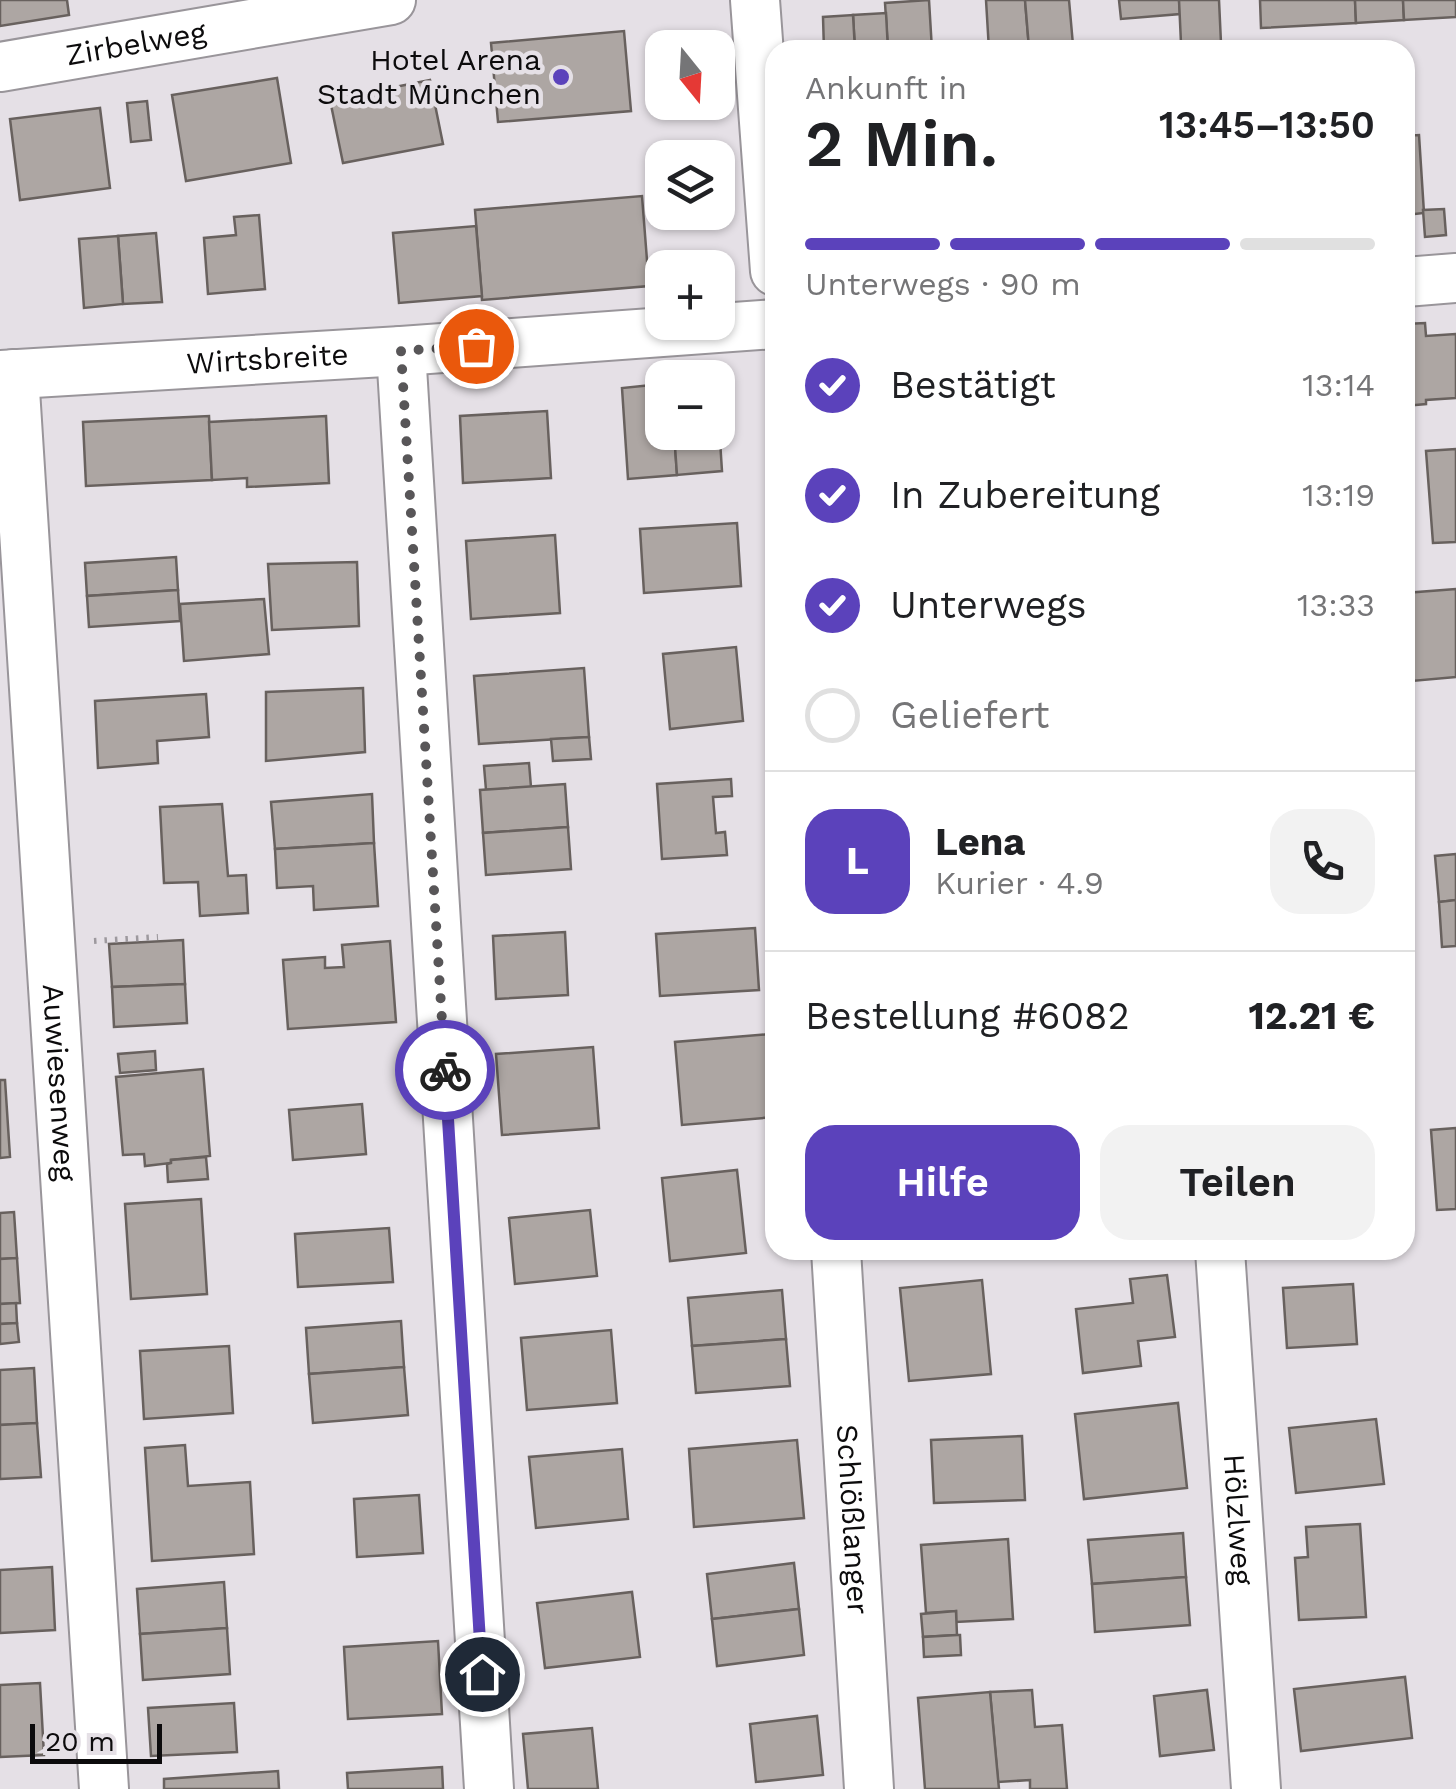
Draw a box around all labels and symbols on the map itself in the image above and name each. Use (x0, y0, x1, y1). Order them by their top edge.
street label: Zirbelweg (63, 14, 209, 72)
north arrow (645, 30, 735, 120)
place label: Hotel Arena Stadt München (317, 42, 541, 111)
marker: Hotel Arena Stadt München (550, 66, 572, 88)
pin (434, 304, 519, 389)
street label: Wirtsbreite (185, 336, 350, 381)
street label: Auwiesenweg (36, 983, 83, 1182)
courier (395, 1020, 495, 1120)
street label: Schlößlanger (830, 1423, 876, 1616)
street label: Hölzlweg (1217, 1453, 1260, 1586)
pin (440, 1632, 525, 1717)
scale bar (30, 1719, 162, 1764)

